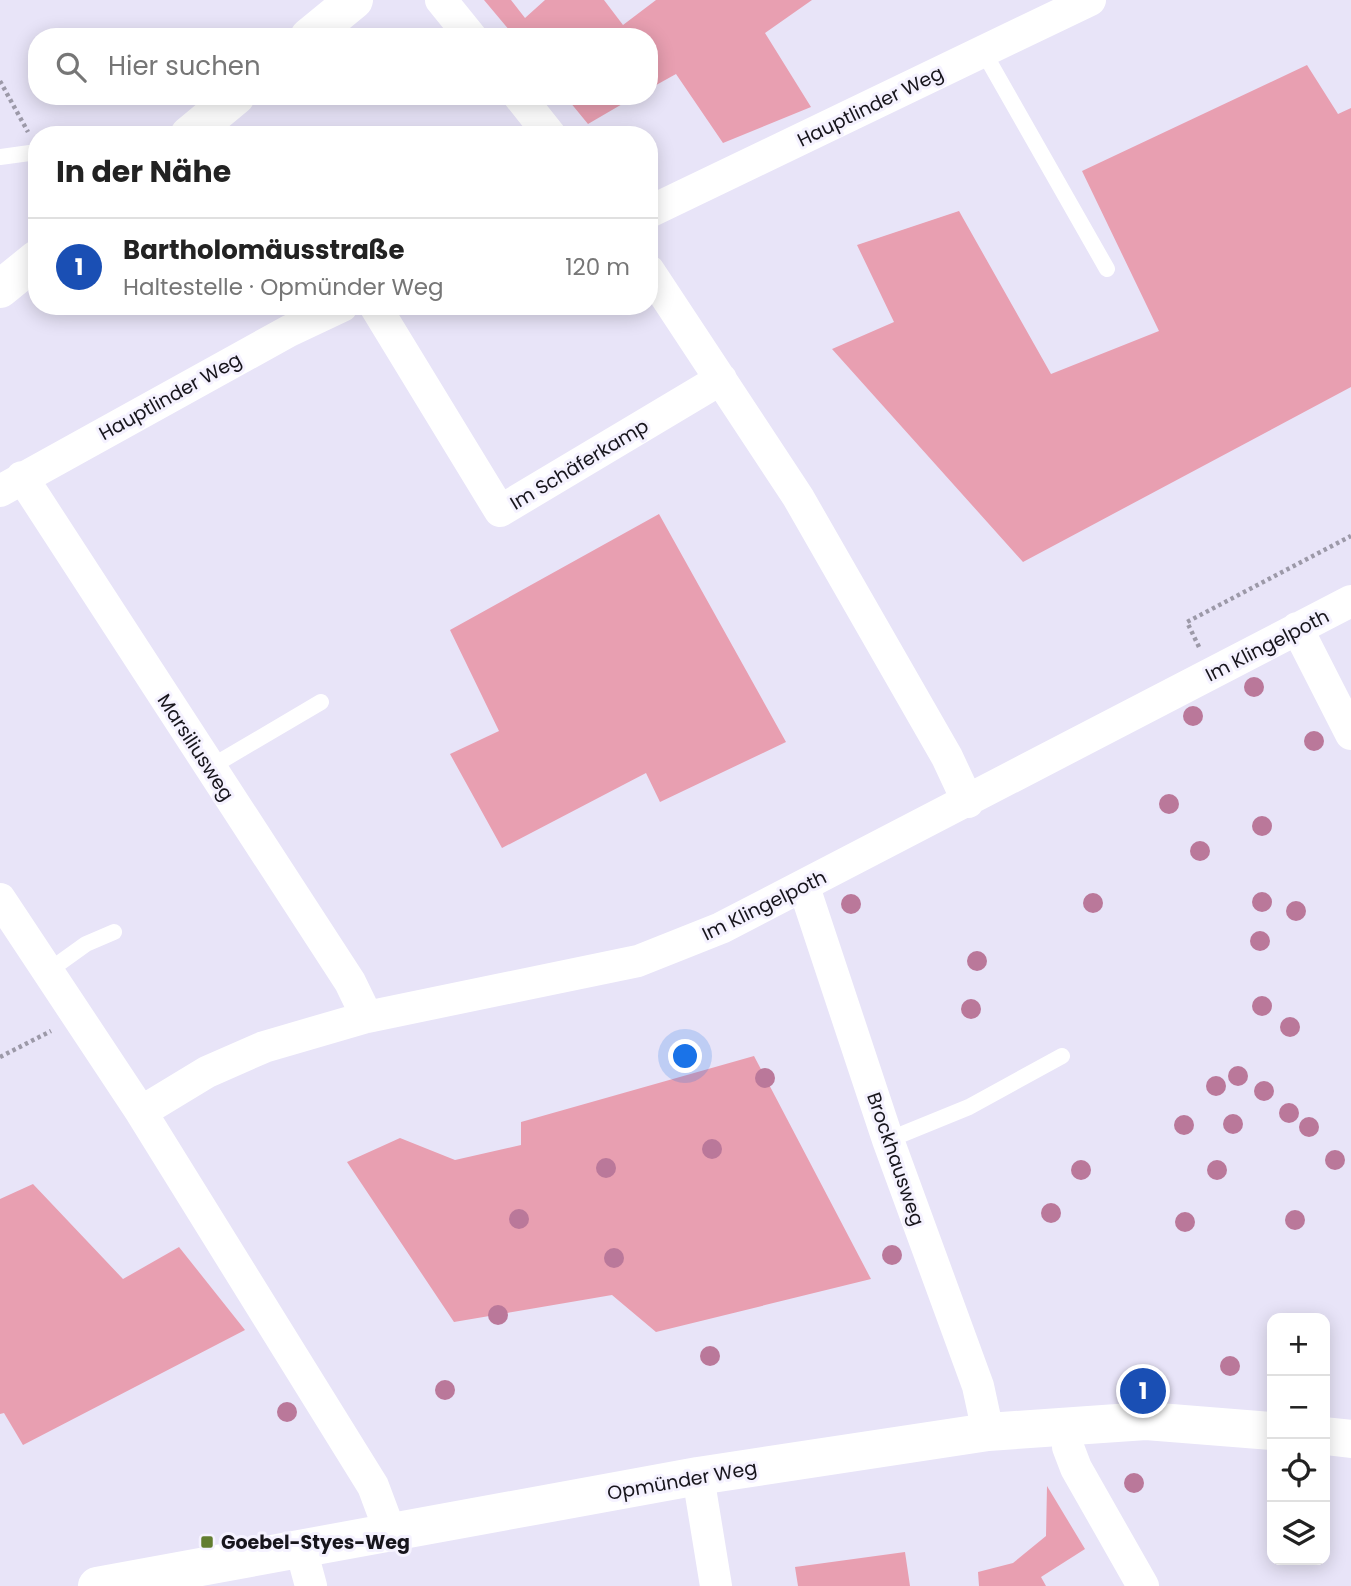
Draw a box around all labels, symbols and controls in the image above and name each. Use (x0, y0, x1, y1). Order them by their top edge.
search box (28, 28, 658, 105)
icon: search (52, 48, 90, 86)
text: Hier suchen (108, 48, 261, 84)
street label: Hauptlinder Weg (793, 59, 948, 154)
text: In der Nähe (56, 150, 231, 193)
text: Bartholomäusstraße (123, 232, 405, 268)
text: 1 (75, 251, 83, 283)
text: 120 m (565, 251, 630, 283)
text: Haltestelle · Opmünder Weg (123, 271, 444, 303)
street label: Hauptlinder Weg (94, 346, 246, 447)
street label: Im Schäferkamp (505, 412, 654, 516)
street label: Im Klingelpoth (1201, 603, 1334, 688)
street label: Marsiliusweg (151, 689, 240, 806)
street label: Im Klingelpoth (697, 864, 831, 947)
your location (668, 1039, 702, 1073)
street label: Brockhausweg (860, 1089, 931, 1230)
map controls (1267, 1313, 1330, 1565)
button: + (1267, 1313, 1330, 1376)
pin: 1 (1120, 1365, 1166, 1417)
button: − (1267, 1376, 1330, 1439)
button: locate (1267, 1439, 1330, 1502)
street label: Opmünder Weg (605, 1454, 759, 1507)
button: layers (1267, 1502, 1330, 1565)
place label: Goebel-Styes-Weg (221, 1529, 410, 1556)
marker: Goebel-Styes-Weg (199, 1534, 215, 1550)

